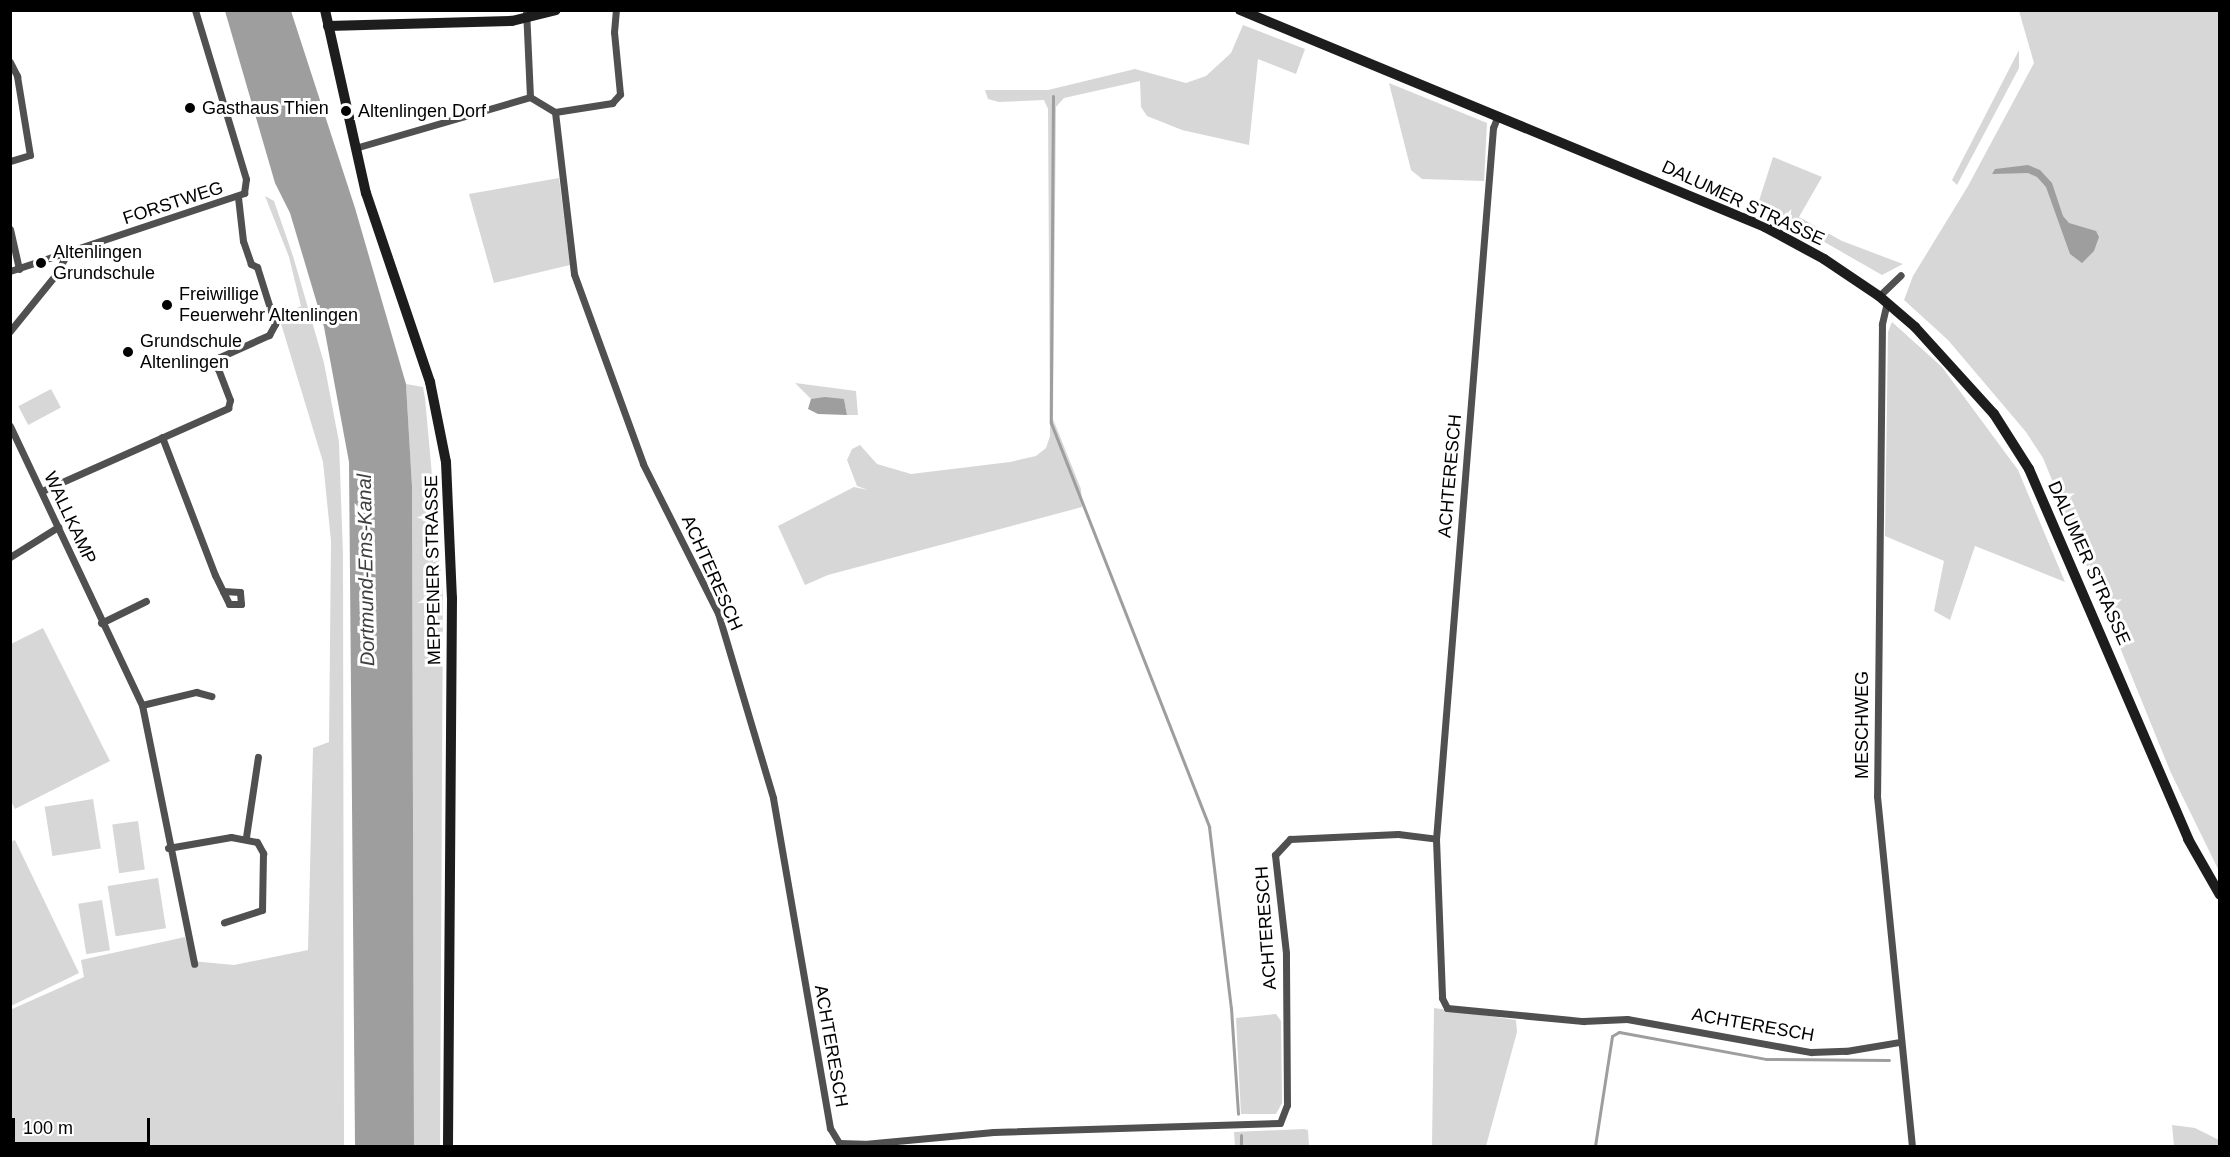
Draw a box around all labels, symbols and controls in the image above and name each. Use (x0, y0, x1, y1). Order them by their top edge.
place label: Gasthaus Thien (202, 97, 329, 119)
place label: Altenlingen Dorf (358, 100, 486, 122)
marker: Gasthaus Thien (183, 101, 197, 115)
marker: Altenlingen Dorf (339, 104, 353, 118)
street label: DALUMER STRASSE (1658, 156, 1828, 250)
street label: FORSTWEG (120, 177, 226, 229)
place label: Altenlingen Grundschule (53, 242, 155, 284)
marker: Altenlingen Grundschule (34, 256, 48, 270)
place label: Freiwillige Feuerwehr Altenlingen (179, 284, 359, 326)
marker: Freiwillige Feuerwehr Altenlingen (160, 298, 174, 312)
place label: Grundschule Altenlingen (140, 331, 242, 374)
marker: Grundschule Altenlingen (121, 345, 135, 359)
street label: ACHTERESCH (1434, 413, 1466, 539)
street label: WALLKAMP (39, 468, 101, 568)
water label: Dortmund-Ems-Kanal (352, 474, 380, 666)
street label: MEPPENER STRASSE (421, 475, 445, 665)
street label: DALUMER STRASSE (2043, 478, 2135, 648)
street label: ACHTERESCH (677, 512, 747, 634)
street label: MESCHWEG (1851, 671, 1873, 779)
street label: ACHTERESCH (1251, 865, 1281, 991)
street label: ACHTERESCH (810, 983, 852, 1109)
street label: ACHTERESCH (1690, 1004, 1816, 1046)
scale bar (15, 1106, 153, 1144)
text: 100 m (23, 1118, 73, 1138)

